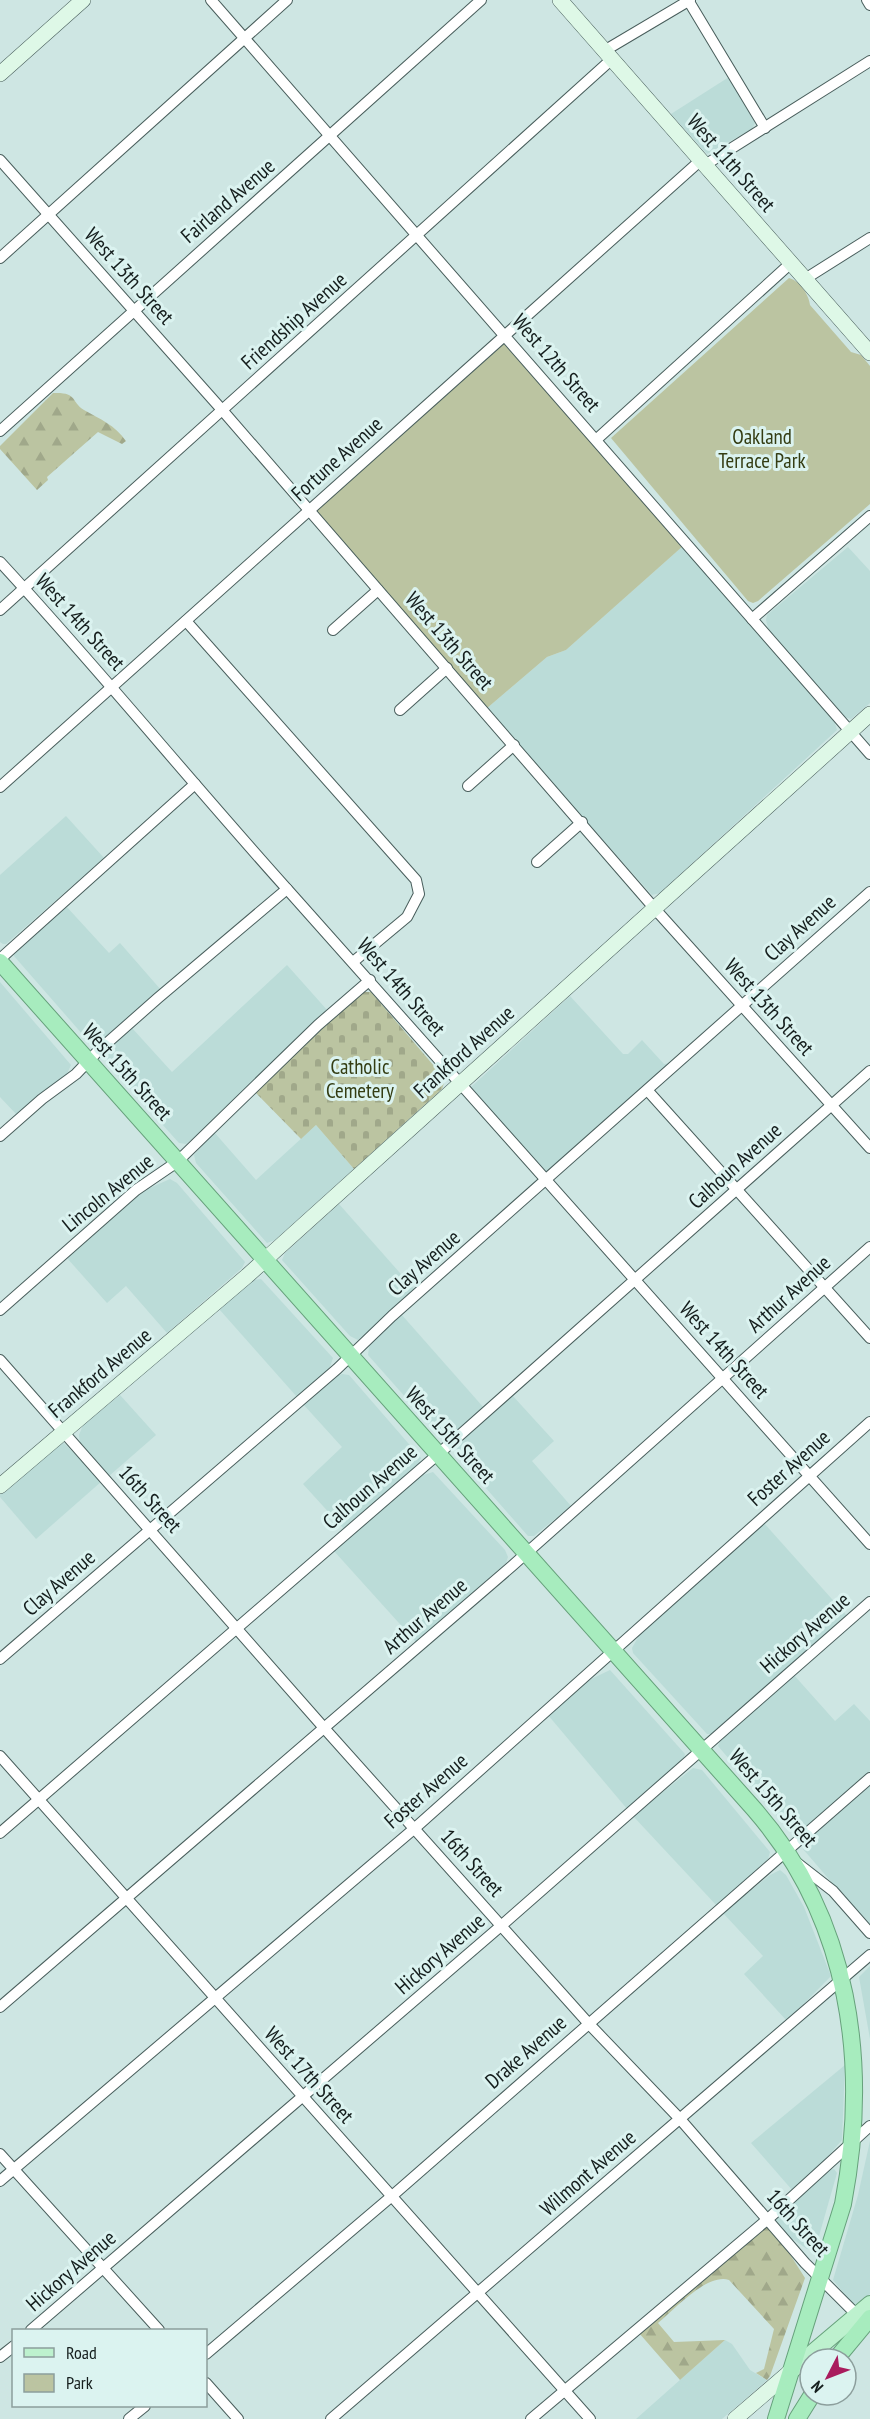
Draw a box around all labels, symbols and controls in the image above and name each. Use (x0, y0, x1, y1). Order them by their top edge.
street label: West 11th Street (681, 108, 781, 217)
street label: Fairland Avenue (175, 152, 280, 249)
street label: West 13th Street (79, 222, 180, 330)
street label: Friendship Avenue (235, 266, 352, 375)
street label: West 12th Street (506, 308, 606, 417)
street label: Fortune Avenue (285, 411, 388, 507)
park label: Oakland Terrace Park (718, 423, 806, 474)
street label: West 14th Street (30, 568, 131, 676)
street label: West 13th Street (399, 586, 499, 695)
street label: Clay Avenue (758, 888, 841, 967)
street label: West 14th Street (351, 932, 451, 1041)
street label: West 13th Street (719, 953, 820, 1061)
street label: Frankford Avenue (408, 999, 520, 1104)
street label: West 15th Street (77, 1018, 178, 1126)
park label: Catholic Cemetery (326, 1053, 394, 1104)
street label: Calhoun Avenue (682, 1117, 787, 1215)
street label: Lincoln Avenue (57, 1148, 159, 1238)
street label: Clay Avenue (382, 1224, 465, 1301)
street label: Arthur Avenue (741, 1249, 836, 1338)
street label: West 14th Street (674, 1296, 775, 1404)
street label: Frankford Avenue (43, 1322, 157, 1424)
street label: West 15th Street (400, 1381, 501, 1489)
street label: Foster Avenue (742, 1424, 836, 1512)
street label: Calhoun Avenue (317, 1438, 422, 1535)
street label: 16th Street (113, 1459, 188, 1538)
street label: Clay Avenue (17, 1544, 100, 1621)
street label: Arthur Avenue (377, 1572, 472, 1660)
street label: Hickory Avenue (754, 1586, 855, 1679)
street label: West 15th Street (723, 1743, 823, 1852)
street label: Foster Avenue (378, 1747, 473, 1834)
street label: 16th Street (435, 1823, 510, 1902)
street label: Hickory Avenue (389, 1907, 490, 2000)
street label: Drake Avenue (480, 2009, 572, 2094)
street label: West 17th Street (259, 2021, 360, 2129)
street label: Wilmont Avenue (534, 2124, 641, 2222)
street label: 16th Street (761, 2183, 836, 2262)
street label: Hickory Avenue (20, 2224, 121, 2317)
legend (12, 2329, 207, 2407)
text: Road (66, 2341, 97, 2364)
north arrow (798, 2347, 858, 2407)
text: Park (66, 2371, 93, 2394)
text: N (807, 2377, 827, 2397)

